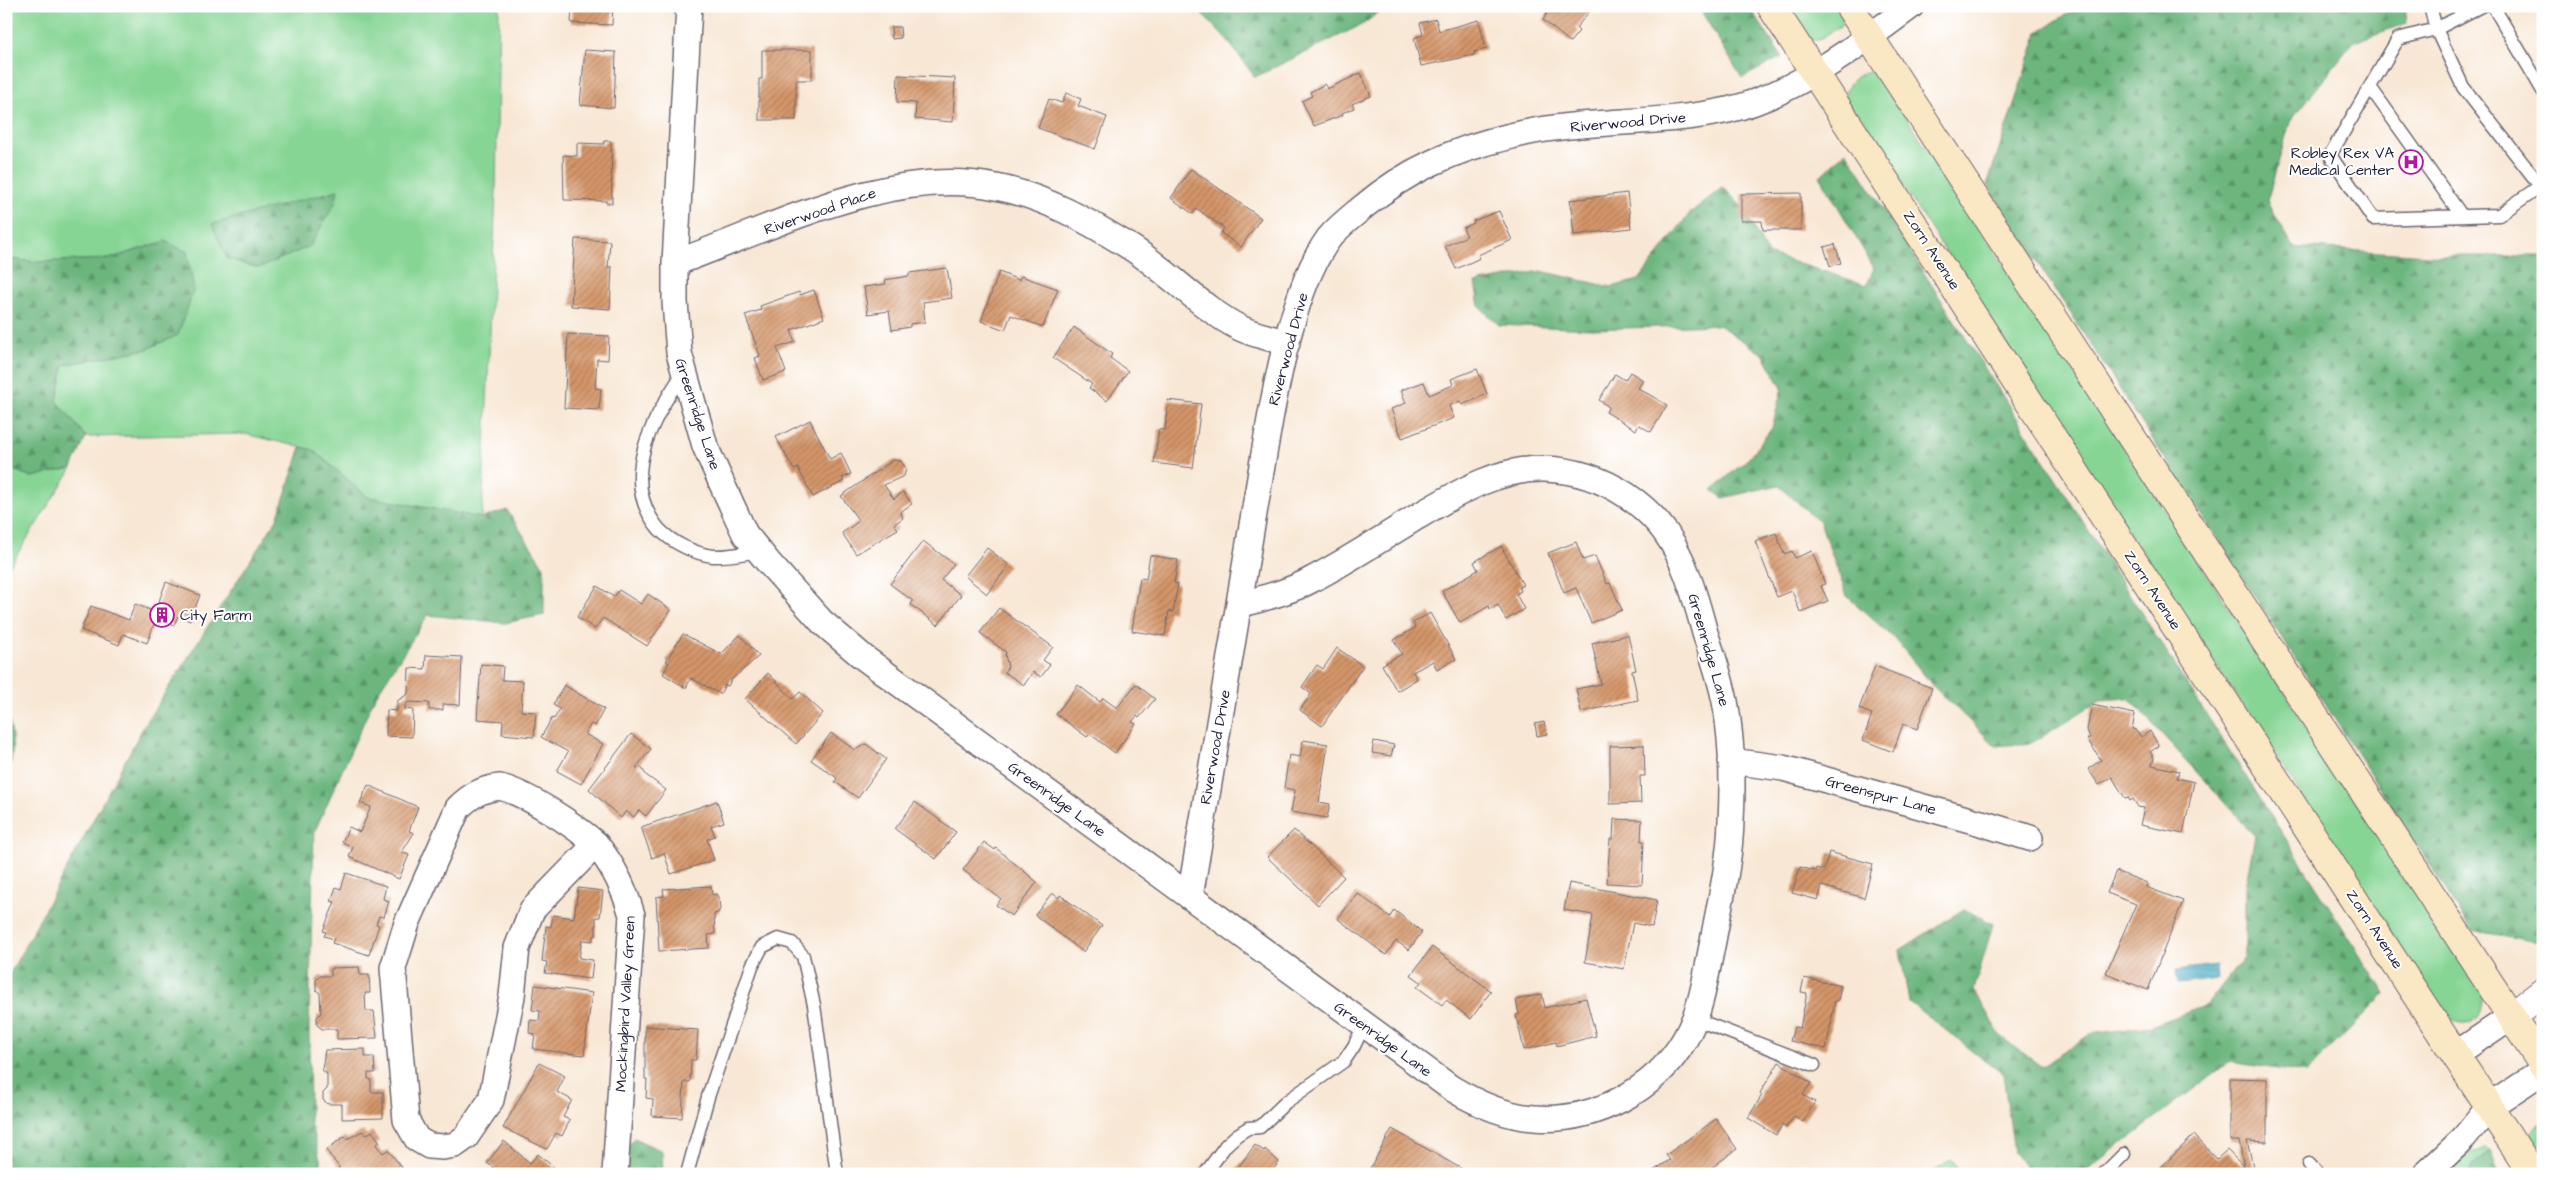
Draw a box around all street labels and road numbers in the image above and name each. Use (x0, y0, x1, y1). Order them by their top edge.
street label: Riverwood Drive (1569, 107, 1687, 138)
street label: Riverwood Place (761, 182, 879, 240)
street label: Zorn Avenue (1898, 207, 1965, 294)
street label: Riverwood Drive (1263, 290, 1314, 408)
street label: Greenridge Lane (669, 356, 725, 473)
street label: Zorn Avenue (2119, 547, 2186, 634)
street label: Greenridge Lane (1681, 591, 1735, 709)
street label: Riverwood Drive (1195, 688, 1236, 806)
street label: Greenridge Lane (1003, 757, 1110, 843)
street label: Greenspur Lane (1823, 771, 1939, 820)
street label: Zorn Avenue (2341, 886, 2408, 973)
street label: Mockingbird Valley Green (610, 915, 642, 1093)
street label: Greenridge Lane (1329, 997, 1436, 1083)

